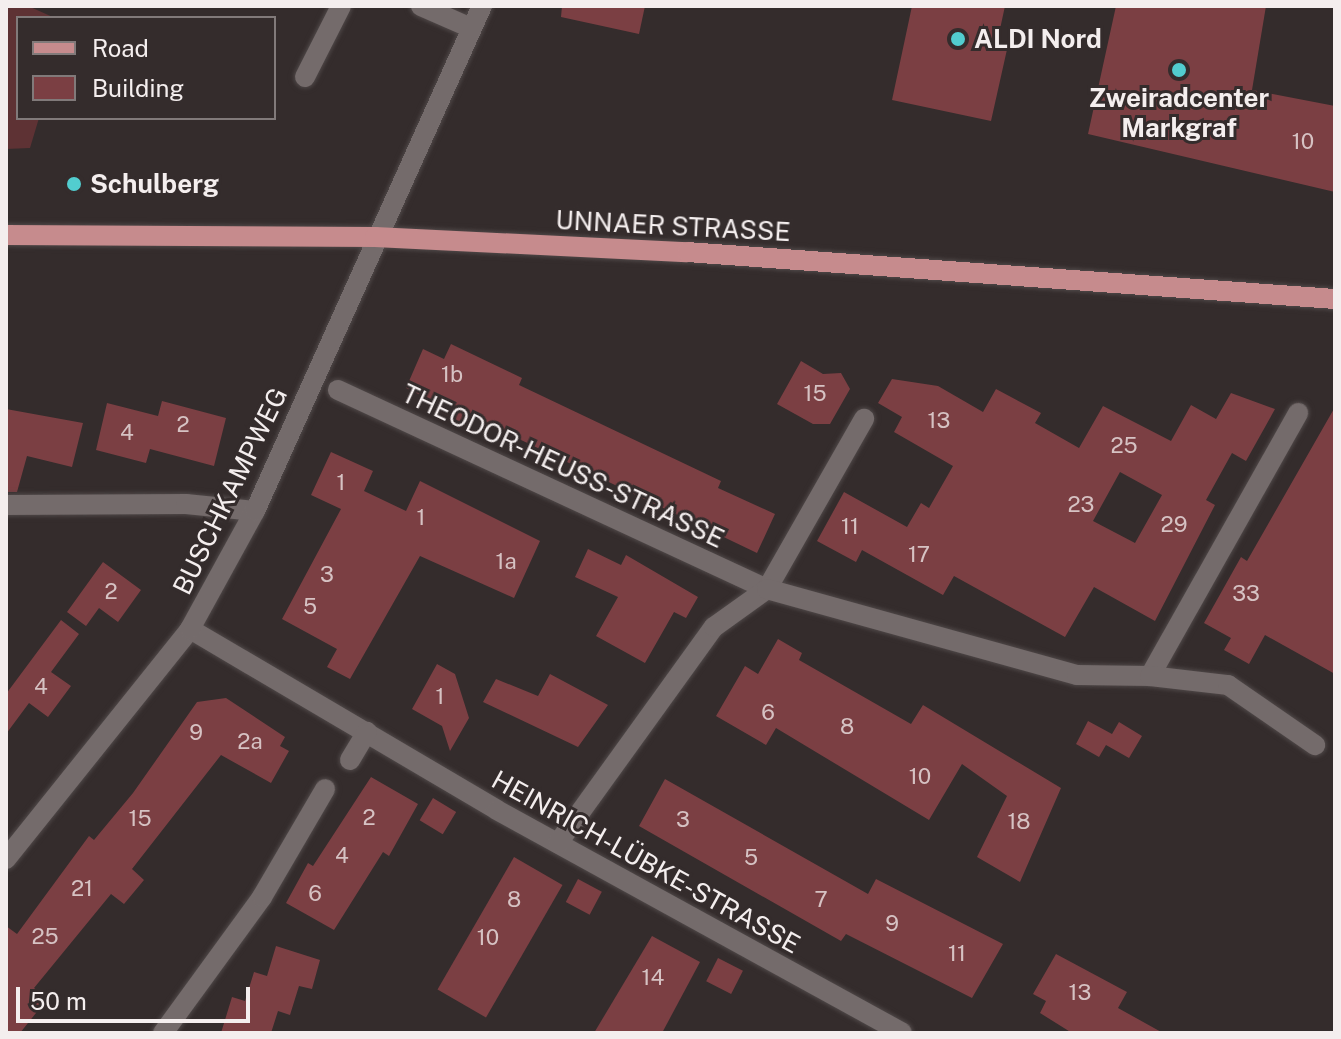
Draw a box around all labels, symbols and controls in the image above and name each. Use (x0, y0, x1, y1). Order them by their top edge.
legend (16, 16, 276, 120)
place label: ALDI Nord (974, 23, 1102, 55)
marker: ALDI Nord (949, 30, 967, 48)
text: Road (92, 34, 149, 62)
marker: Zweiradcenter Markgraf (1170, 61, 1188, 79)
text: Building (92, 74, 184, 102)
place label: Zweiradcenter Markgraf (1089, 82, 1269, 144)
house number: 10 (1292, 129, 1314, 155)
place label: Schulberg (90, 168, 219, 200)
marker: Schulberg (65, 175, 83, 193)
street label: UNNAER STRASSE (555, 204, 791, 248)
house number: 1b (441, 362, 463, 388)
street label: THEODOR-HEUSS-STRASSE (397, 378, 729, 554)
house number: 15 (803, 381, 827, 407)
street label: BUSCHKAMPWEG (166, 382, 294, 600)
house number: 13 (928, 408, 950, 434)
house number: 2 (176, 412, 190, 438)
house number: 4 (120, 420, 134, 446)
house number: 25 (1110, 433, 1138, 459)
house number: 1 (337, 470, 345, 496)
house number: 23 (1068, 492, 1094, 518)
house number: 1 (417, 505, 425, 531)
house number: 29 (1161, 512, 1187, 538)
house number: 11 (841, 514, 859, 540)
house number: 17 (908, 542, 930, 568)
house number: 1a (495, 549, 517, 575)
house number: 3 (320, 562, 334, 588)
house number: 2 (104, 579, 118, 605)
house number: 33 (1232, 581, 1260, 607)
house number: 5 (303, 594, 317, 620)
house number: 4 (34, 674, 48, 700)
house number: 1 (436, 684, 444, 710)
house number: 6 (761, 700, 775, 726)
house number: 8 (840, 714, 854, 740)
house number: 9 (189, 720, 203, 746)
house number: 2a (237, 729, 263, 755)
street label: HEINRICH-LÜBKE-STRASSE (486, 764, 806, 960)
house number: 10 (909, 764, 931, 790)
house number: 2 (362, 805, 376, 831)
house number: 15 (128, 806, 152, 832)
house number: 3 (676, 807, 690, 833)
house number: 18 (1007, 809, 1031, 835)
house number: 4 (335, 843, 349, 869)
house number: 5 (744, 845, 758, 871)
house number: 21 (71, 876, 93, 902)
house number: 6 (308, 881, 322, 907)
house number: 8 (507, 887, 521, 913)
house number: 7 (814, 887, 828, 913)
house number: 9 (885, 911, 899, 937)
house number: 25 (31, 924, 59, 950)
house number: 10 (477, 925, 499, 951)
house number: 11 (948, 941, 966, 967)
house number: 14 (642, 965, 664, 991)
scale bar (20, 971, 254, 1021)
house number: 13 (1069, 980, 1091, 1006)
text: 50 m (30, 987, 87, 1015)

